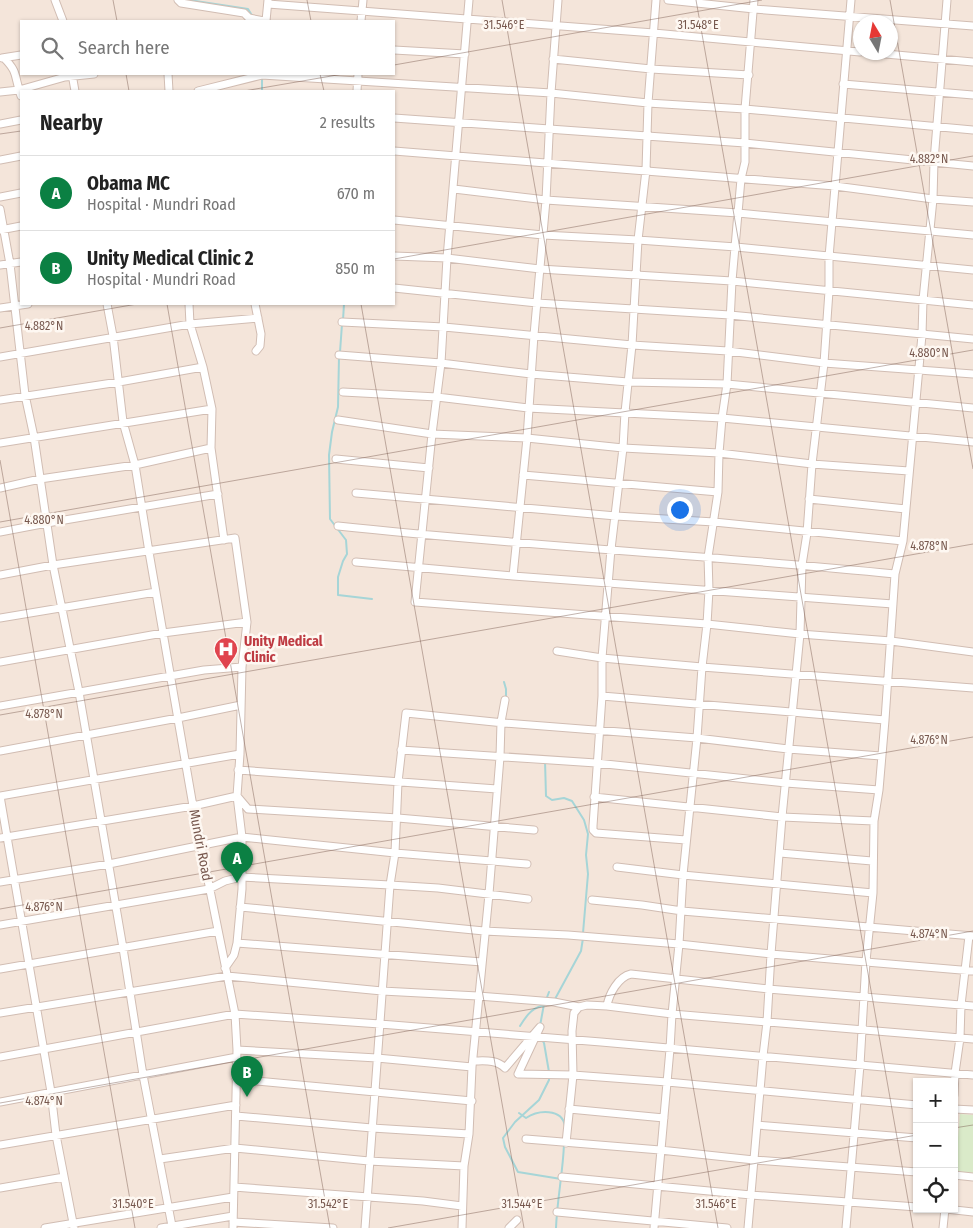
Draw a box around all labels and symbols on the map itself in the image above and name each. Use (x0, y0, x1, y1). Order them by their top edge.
north arrow (853, 15, 898, 60)
text: 31.546°E (484, 18, 525, 32)
text: 31.548°E (677, 18, 719, 32)
text: 4.882°N (910, 152, 948, 166)
text: 4.882°N (25, 319, 63, 333)
text: 4.880°N (909, 346, 949, 360)
your location (667, 497, 693, 523)
text: 4.880°N (24, 513, 64, 527)
text: 4.878°N (910, 539, 948, 553)
place label: Unity Medical Clinic (244, 633, 323, 666)
hospital icon: Unity Medical Clinic (213, 636, 239, 670)
text: 4.878°N (25, 707, 63, 721)
text: 4.876°N (910, 733, 948, 747)
street label: Mundri Road (185, 808, 216, 882)
pin: A (221, 842, 253, 883)
text: 4.876°N (25, 900, 63, 914)
text: 4.874°N (910, 927, 948, 941)
pin: B (231, 1056, 263, 1097)
text: 4.874°N (25, 1094, 63, 1108)
text: 31.540°E (112, 1197, 154, 1211)
text: 31.542°E (308, 1197, 348, 1211)
text: 31.544°E (502, 1197, 543, 1211)
text: 31.546°E (696, 1197, 737, 1211)

